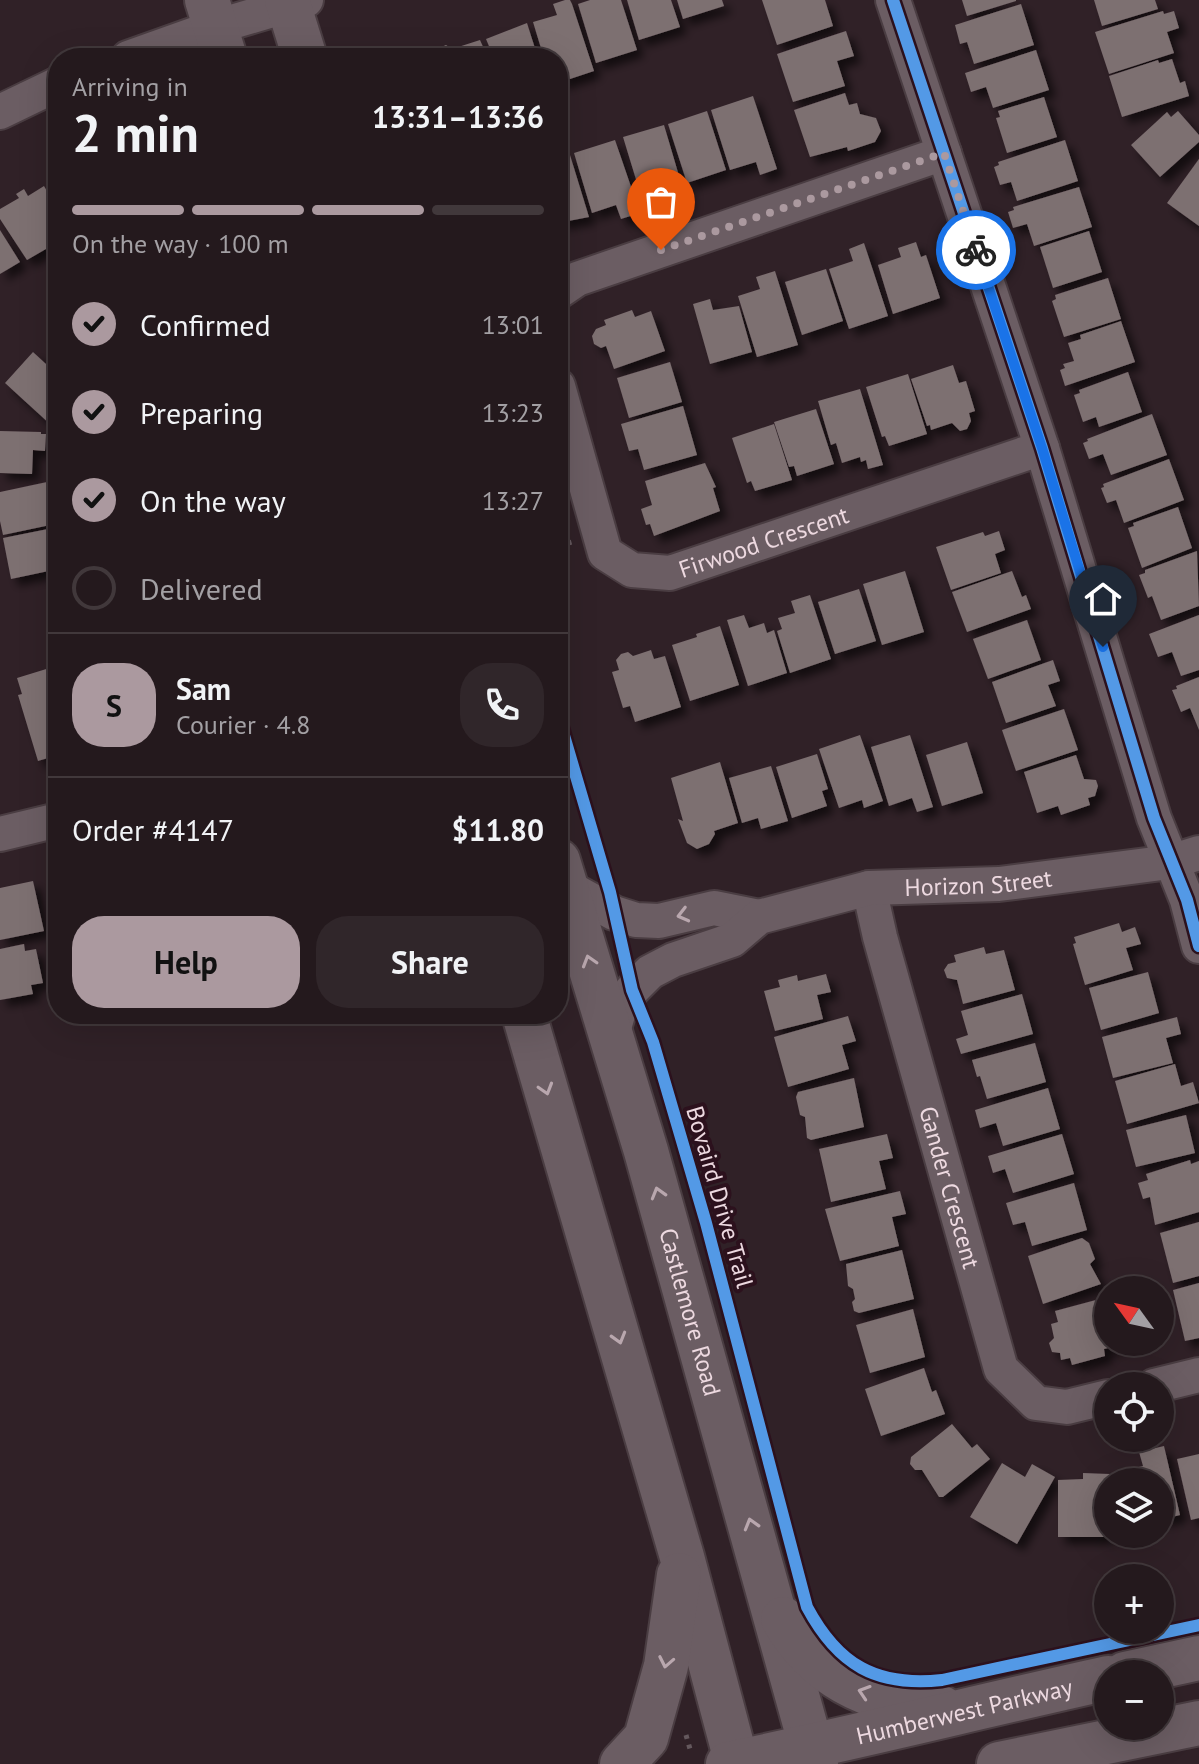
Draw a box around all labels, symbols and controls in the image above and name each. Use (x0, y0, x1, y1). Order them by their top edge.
text: Arriving in (72, 70, 188, 103)
text: 13:31–13:36 (372, 97, 544, 136)
text: 2 min (72, 99, 199, 166)
pin (627, 168, 695, 250)
icon: bag (639, 180, 683, 224)
courier (936, 210, 1016, 290)
text: On the way · 100 m (72, 227, 289, 260)
icon: bike (954, 228, 998, 272)
icon: check (72, 302, 116, 346)
text: Confirmed (140, 305, 271, 344)
text: 13:01 (482, 308, 544, 341)
icon: check (72, 390, 116, 434)
text: Preparing (140, 393, 263, 432)
text: 13:23 (482, 396, 544, 429)
icon: check (72, 478, 116, 522)
text: On the way (140, 481, 286, 520)
text: 13:27 (482, 484, 544, 517)
street label: Firwood Crescent (675, 499, 852, 585)
pin (1069, 565, 1137, 647)
text: Delivered (140, 569, 263, 608)
icon: home (1081, 577, 1125, 621)
button: phone (460, 663, 544, 747)
text: Sam (176, 669, 231, 708)
text: S (106, 686, 122, 725)
text: Courier · 4.8 (176, 708, 310, 741)
text: Order #4147 (72, 810, 234, 849)
text: $11.80 (452, 810, 544, 849)
street label: Horizon Street (904, 862, 1054, 902)
one-way arrow (677, 906, 691, 923)
button: Help (72, 916, 300, 1008)
button: Share (316, 916, 544, 1008)
one-way arrow (582, 955, 598, 968)
one-way arrow (537, 1081, 553, 1095)
street label: Bovaird Drive Trail (679, 1102, 761, 1292)
street label: Gander Crescent (913, 1103, 988, 1272)
one-way arrow (651, 1187, 667, 1200)
street label: Castlemore Road (653, 1225, 729, 1399)
north arrow (1094, 1276, 1174, 1356)
map controls (1094, 1276, 1174, 1740)
one-way arrow (610, 1331, 626, 1345)
button: locate (1094, 1372, 1174, 1452)
button: layers (1094, 1468, 1174, 1548)
one-way arrow (743, 1518, 760, 1532)
button: + (1094, 1564, 1174, 1644)
one-way arrow (658, 1655, 675, 1668)
button: − (1094, 1660, 1174, 1740)
street label: Humberwest Parkway (853, 1671, 1075, 1751)
one-way arrow (858, 1685, 872, 1701)

